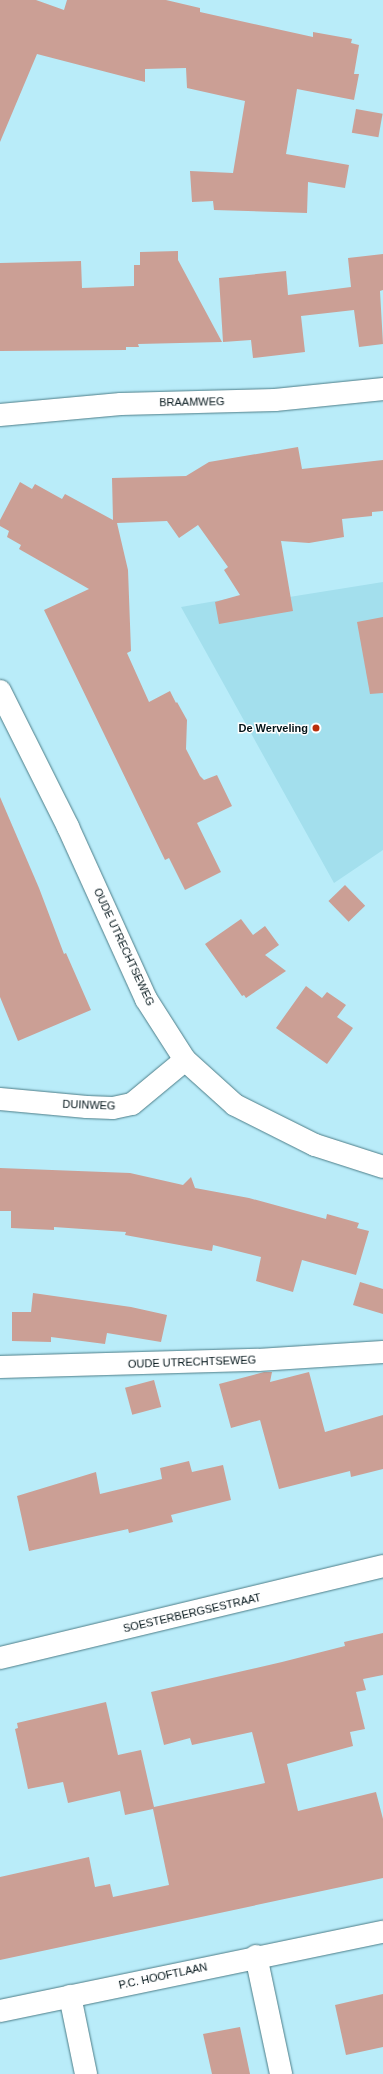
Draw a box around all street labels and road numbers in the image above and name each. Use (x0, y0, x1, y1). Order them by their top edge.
street label: BRAAMWEG (159, 395, 225, 409)
street label: OUDE UTRECHTSEWEG (91, 886, 157, 1008)
street label: DUINWEG (62, 1097, 116, 1113)
street label: OUDE UTRECHTSEWEG (128, 1353, 256, 1371)
street label: SOESTERBERGSESTRAAT (122, 1591, 262, 1635)
street label: P.C. HOOFTLAAN (117, 1960, 209, 1992)

